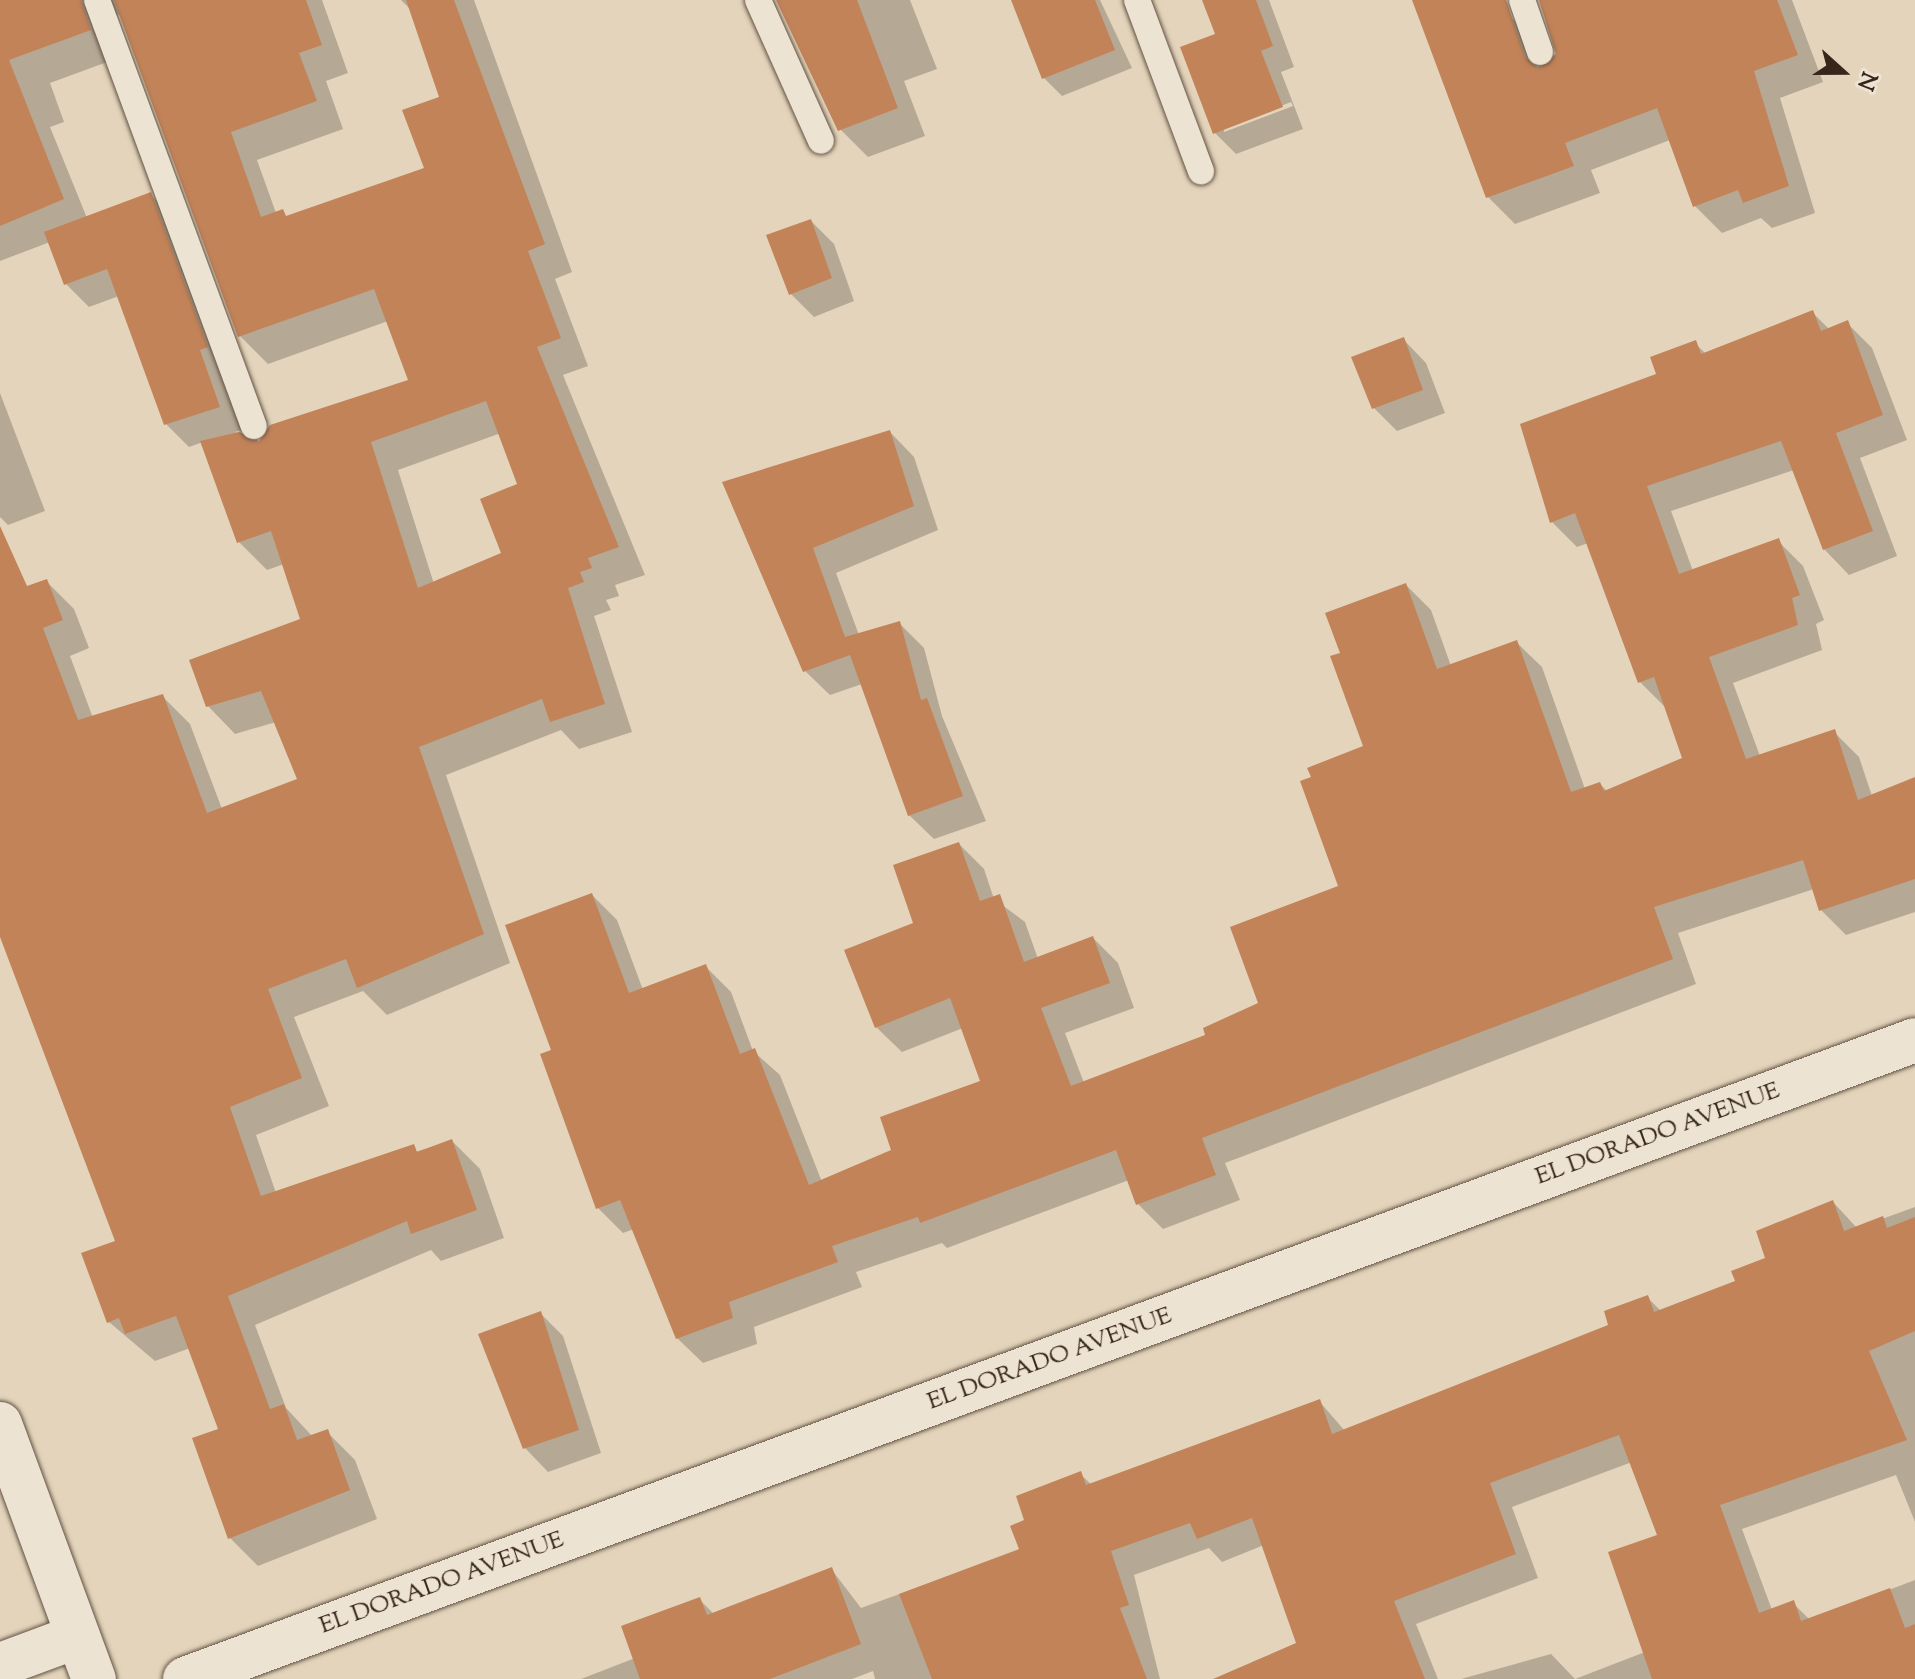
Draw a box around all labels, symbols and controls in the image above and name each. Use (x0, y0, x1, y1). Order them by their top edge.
north arrow (1803, 32, 1883, 112)
text: N (1847, 67, 1883, 95)
street label: EL DORADO AVENUE (1532, 1077, 1784, 1193)
street label: EL DORADO AVENUE (924, 1302, 1176, 1418)
street label: EL DORADO AVENUE (316, 1526, 568, 1642)

